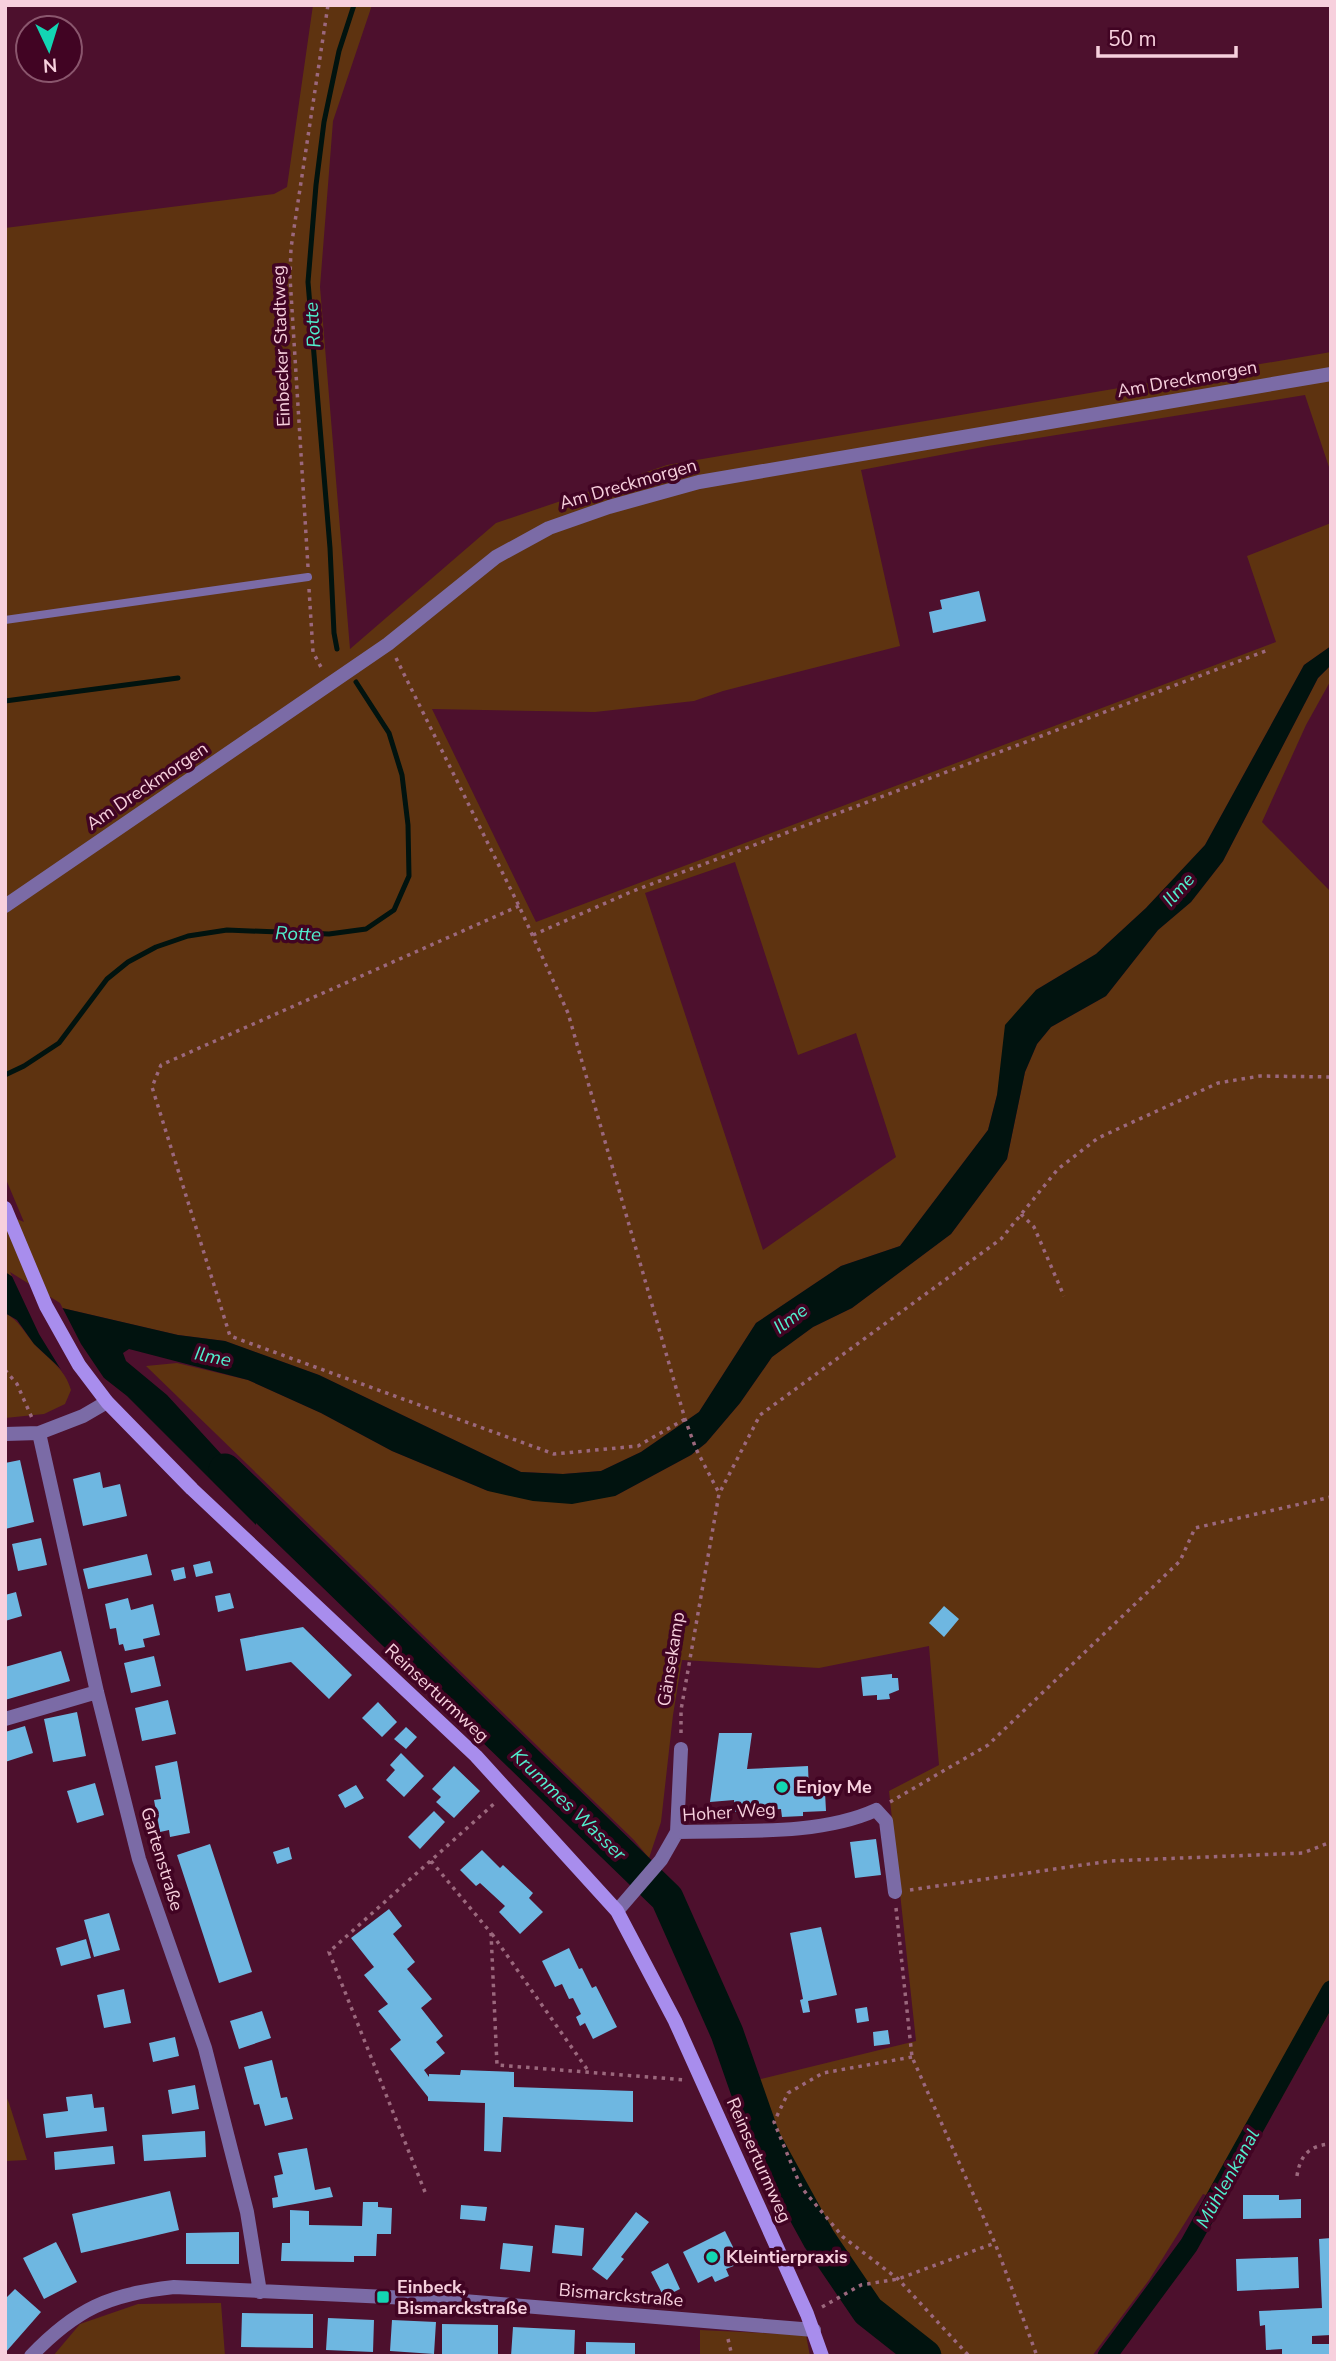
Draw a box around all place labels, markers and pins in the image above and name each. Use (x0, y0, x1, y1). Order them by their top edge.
place label: Enjoy Me (796, 1775, 872, 1799)
marker: Enjoy Me (774, 1779, 790, 1795)
place label: Kleintierpraxis (726, 2245, 848, 2269)
marker: Kleintierpraxis (704, 2249, 720, 2265)
place label: Einbeck, Bismarckstraße (397, 2275, 527, 2320)
marker: Einbeck, Bismarckstraße (375, 2289, 391, 2305)

